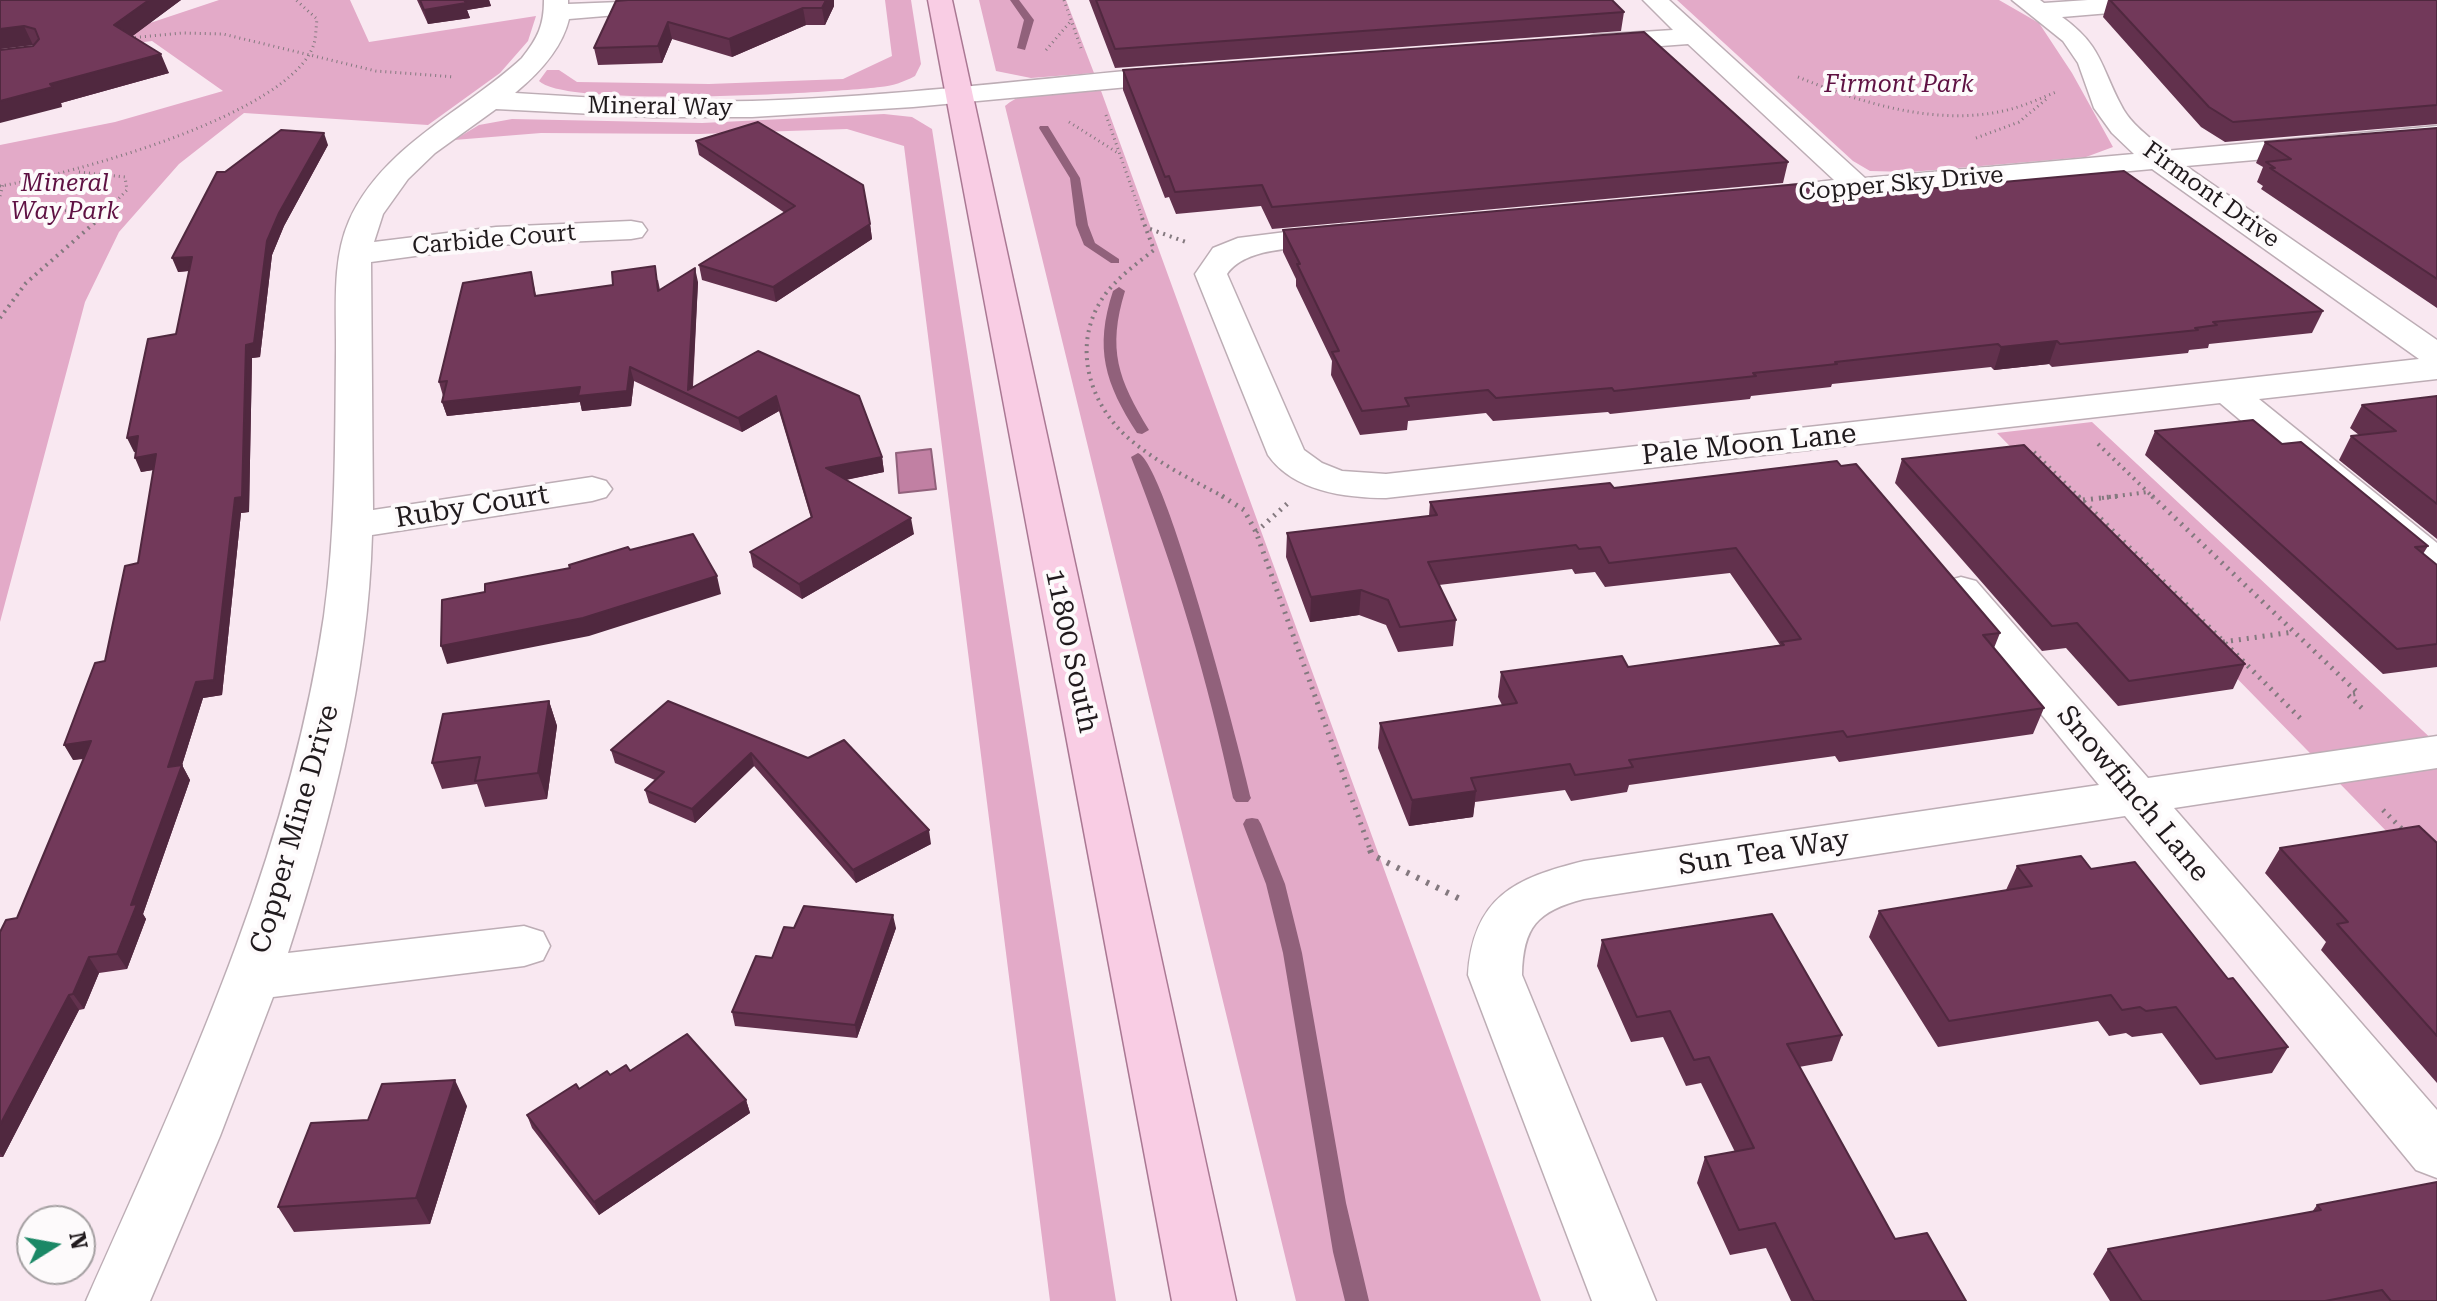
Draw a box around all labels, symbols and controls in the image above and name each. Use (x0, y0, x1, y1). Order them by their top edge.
park label: Firmont Park (1824, 71, 1974, 99)
street label: Mineral Way (587, 91, 733, 123)
street label: Firmont Drive (2137, 136, 2285, 254)
street label: Copper Sky Drive (1797, 161, 2005, 207)
park label: Mineral Way Park (11, 170, 119, 226)
street label: Carbide Court (411, 219, 577, 261)
street label: Pale Moon Lane (1640, 417, 1858, 473)
street label: Ruby Court (393, 478, 551, 536)
street label: 11800 South (1037, 566, 1105, 736)
street label: Snowfinch Lane (2050, 699, 2216, 889)
street label: Copper Mine Drive (243, 701, 347, 957)
street label: Sun Tea Way (1676, 823, 1852, 883)
north arrow (16, 1205, 96, 1285)
text: N (64, 1230, 92, 1251)

